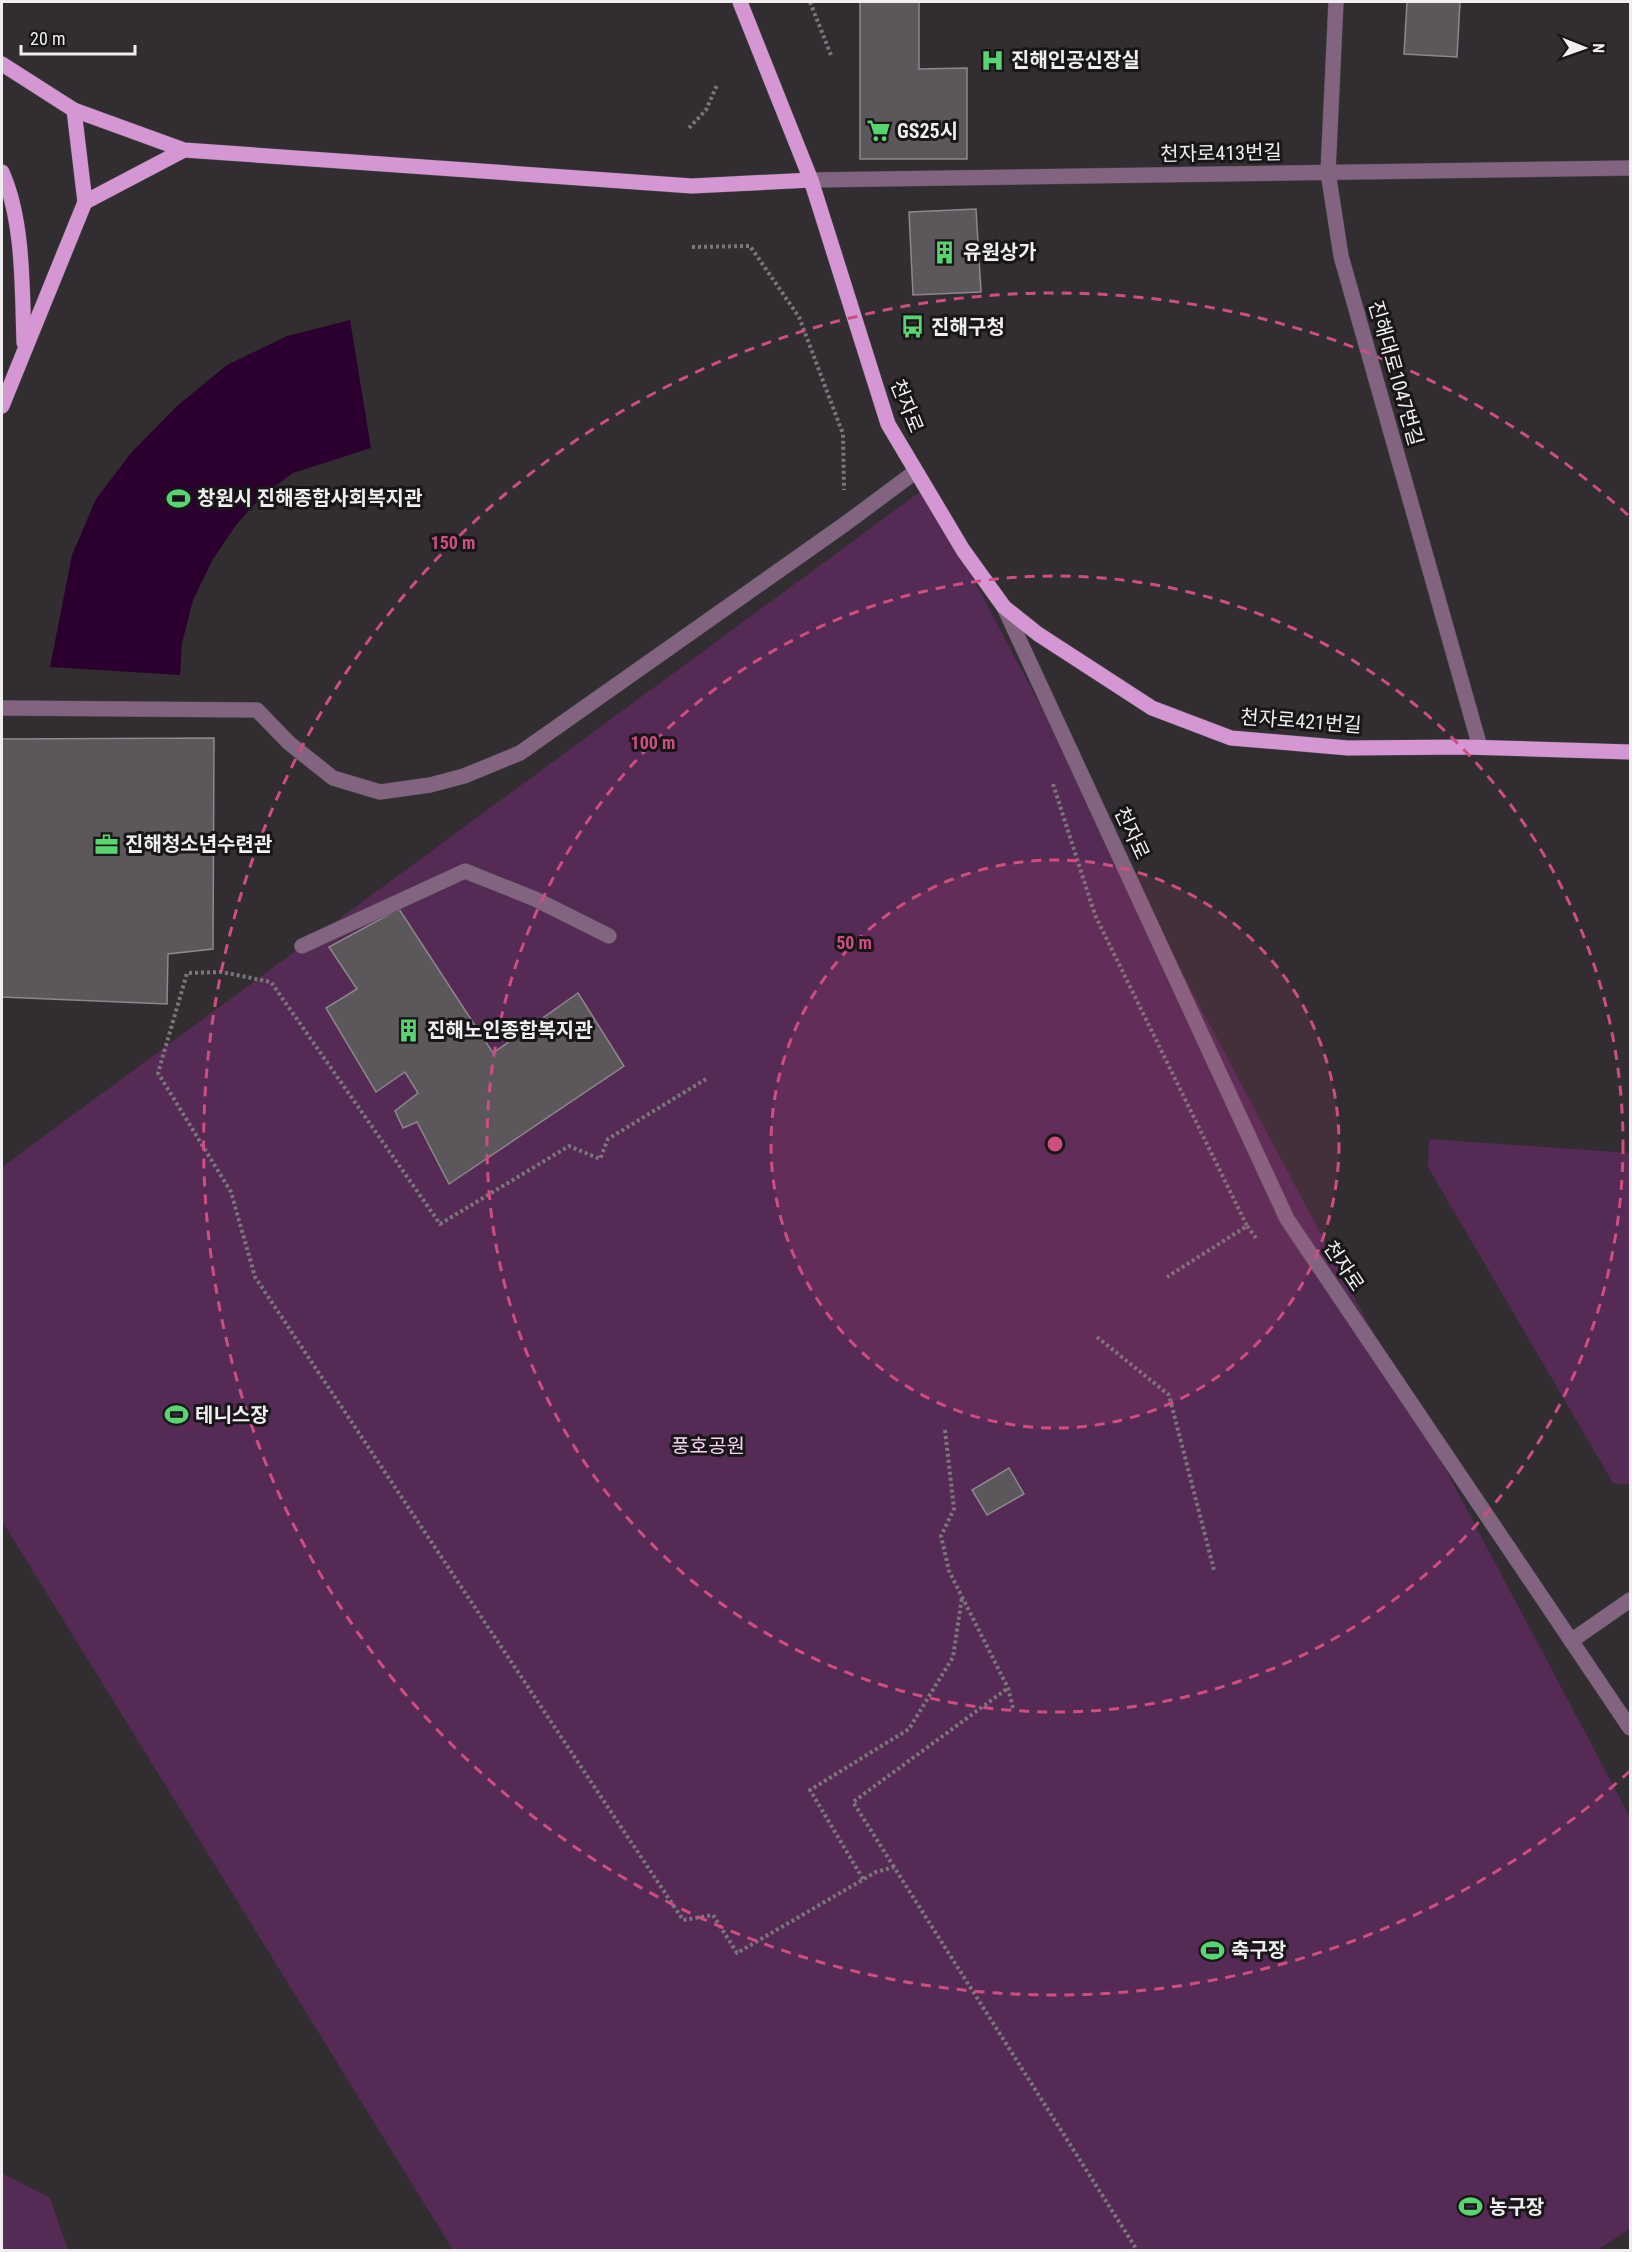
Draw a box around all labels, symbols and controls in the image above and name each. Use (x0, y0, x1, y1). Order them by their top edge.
scale bar (21, 18, 135, 56)
north arrow (1554, 18, 1614, 78)
text: 20 m (30, 28, 65, 49)
text: N (1589, 43, 1608, 53)
hospital icon: 진해인공신장실 (980, 47, 1006, 73)
place label: 진해인공신장실 (1011, 48, 1140, 72)
supermarket icon: GS25시 (866, 118, 892, 144)
place label: GS25시 (897, 119, 958, 143)
street label: 천자로413번길 (1160, 140, 1282, 166)
building icon: 유원상가 (932, 239, 958, 265)
place label: 유원상가 (963, 240, 1037, 264)
street label: 진해대로1047번길 (1364, 298, 1428, 448)
bus stop icon: 진해구청 (900, 314, 926, 340)
place label: 진해구청 (931, 315, 1005, 339)
street label: 천자로 (886, 376, 928, 436)
sports icon: 창원시 진해종합사회복지관 (166, 485, 192, 511)
place label: 창원시 진해종합사회복지관 (197, 486, 423, 510)
text: 150 m (431, 532, 475, 553)
street label: 천자로421번길 (1239, 705, 1363, 737)
text: 100 m (631, 732, 675, 753)
street label: 천자로 (1109, 803, 1155, 863)
office icon: 진해청소년수련관 (94, 831, 120, 857)
place label: 진해청소년수련관 (125, 832, 273, 856)
text: 50 m (836, 932, 872, 953)
building icon: 진해노인종합복지관 (396, 1017, 422, 1043)
place label: 진해노인종합복지관 (427, 1018, 593, 1042)
centre of rings (1045, 1134, 1065, 1154)
street label: 천자로 (1319, 1236, 1369, 1296)
sports icon: 테니스장 (164, 1402, 190, 1428)
place label: 테니스장 (195, 1403, 269, 1427)
park label: 풍호공원 (671, 1434, 745, 1458)
sports icon: 축구장 (1200, 1937, 1226, 1963)
place label: 축구장 (1231, 1938, 1286, 1962)
sports icon: 농구장 (1458, 2194, 1484, 2220)
place label: 농구장 (1489, 2195, 1544, 2219)

